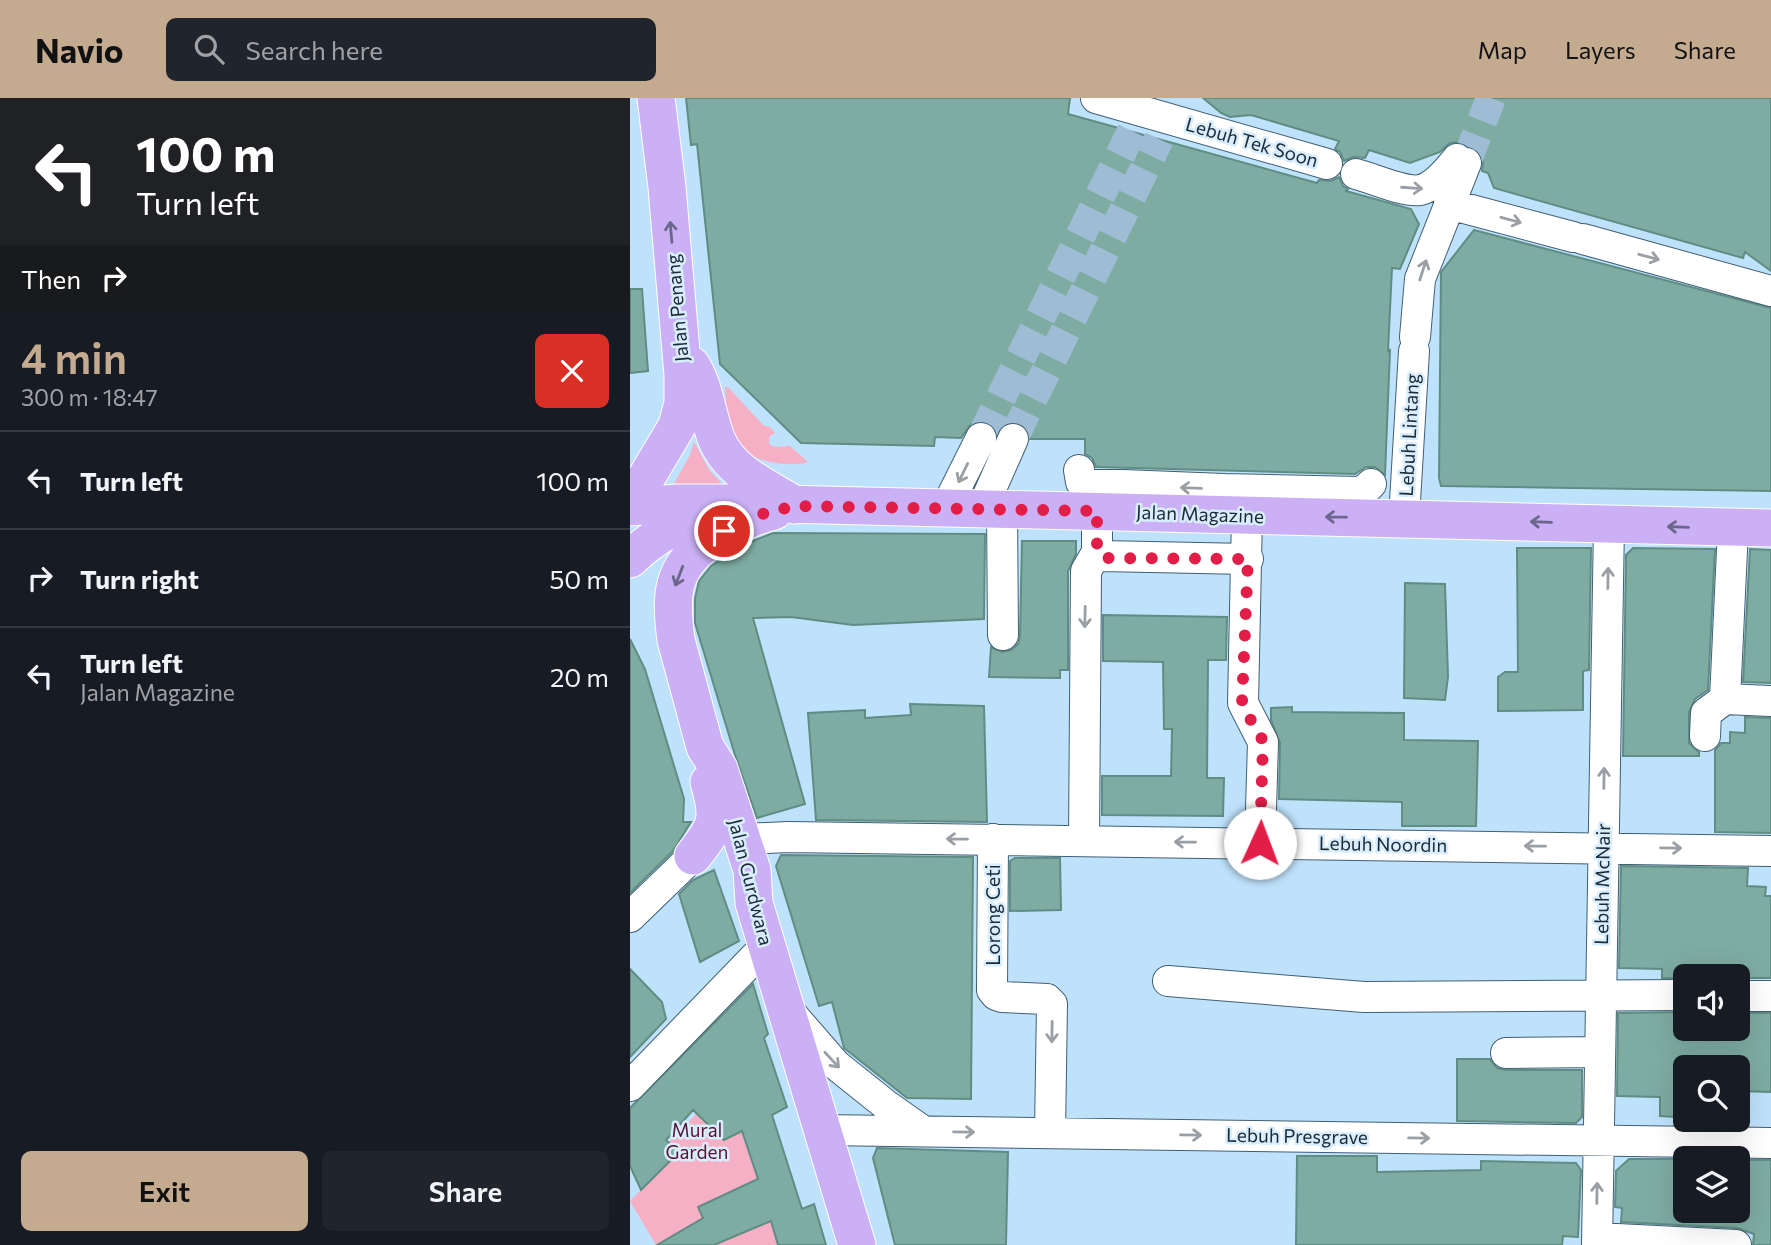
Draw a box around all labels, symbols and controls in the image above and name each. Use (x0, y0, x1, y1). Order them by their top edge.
search box (166, 18, 656, 81)
text: Navio (35, 29, 124, 70)
icon: search (190, 30, 228, 68)
text: Search here (246, 34, 383, 65)
text: Map (1478, 35, 1527, 64)
text: Layers (1565, 35, 1636, 64)
text: Share (1674, 35, 1736, 64)
street label: Lebuh Tek Soon (1183, 112, 1321, 171)
text: 100 m (136, 122, 275, 182)
icon: left (21, 126, 112, 217)
text: Turn left (136, 182, 260, 222)
one-way arrow (1400, 182, 1422, 195)
one-way arrow (1499, 214, 1522, 227)
one-way arrow (664, 221, 677, 244)
one-way arrow (1638, 252, 1660, 265)
street label: Jalan Penang (660, 253, 693, 363)
icon: right (95, 259, 133, 297)
one-way arrow (1418, 259, 1430, 281)
text: Then (21, 263, 81, 294)
text: 4 min (21, 331, 127, 383)
button: close (535, 334, 609, 408)
street label: Lebuh Lintang (1394, 373, 1423, 497)
text: 300 m · 18:47 (21, 383, 158, 411)
icon: left (21, 461, 59, 499)
one-way arrow (956, 462, 970, 483)
text: Turn left (80, 465, 183, 496)
text: 100 m (536, 465, 609, 496)
one-way arrow (1180, 482, 1203, 495)
street label: Jalan Magazine (1136, 500, 1264, 527)
pin (694, 501, 754, 561)
one-way arrow (1325, 510, 1348, 524)
icon: arrive (705, 512, 743, 550)
one-way arrow (1530, 515, 1553, 529)
one-way arrow (1667, 520, 1690, 533)
icon: right (21, 559, 59, 597)
text: Turn right (80, 563, 199, 594)
text: 50 m (549, 563, 609, 594)
one-way arrow (672, 564, 684, 586)
one-way arrow (1602, 566, 1615, 589)
one-way arrow (1078, 606, 1091, 629)
text: Turn left (80, 647, 183, 678)
icon: left (21, 657, 59, 695)
text: 20 m (550, 661, 609, 692)
text: Jalan Magazine (80, 678, 235, 706)
one-way arrow (1598, 767, 1611, 790)
position arrow (1223, 806, 1297, 880)
street label: Jalan Gurdwara (725, 816, 778, 948)
street label: Lebuh McNair (1589, 823, 1614, 945)
street label: Lebuh Noordin (1319, 831, 1447, 856)
one-way arrow (946, 832, 969, 846)
one-way arrow (1173, 835, 1196, 848)
one-way arrow (1523, 839, 1546, 853)
one-way arrow (1659, 842, 1682, 855)
street label: Lorong Ceti (981, 864, 1004, 966)
map controls (1673, 964, 1750, 1223)
button: sound (1673, 964, 1750, 1041)
one-way arrow (1046, 1020, 1059, 1043)
one-way arrow (823, 1051, 840, 1068)
button: search (1673, 1055, 1750, 1132)
park label: Mural Garden (665, 1118, 729, 1163)
street label: Lebuh Presgrave (1226, 1123, 1368, 1148)
one-way arrow (952, 1125, 975, 1139)
one-way arrow (1180, 1128, 1203, 1142)
one-way arrow (1407, 1131, 1430, 1145)
button: layers (1673, 1146, 1750, 1223)
button: Exit (21, 1151, 308, 1231)
button: Share (322, 1151, 609, 1231)
one-way arrow (1591, 1182, 1604, 1205)

